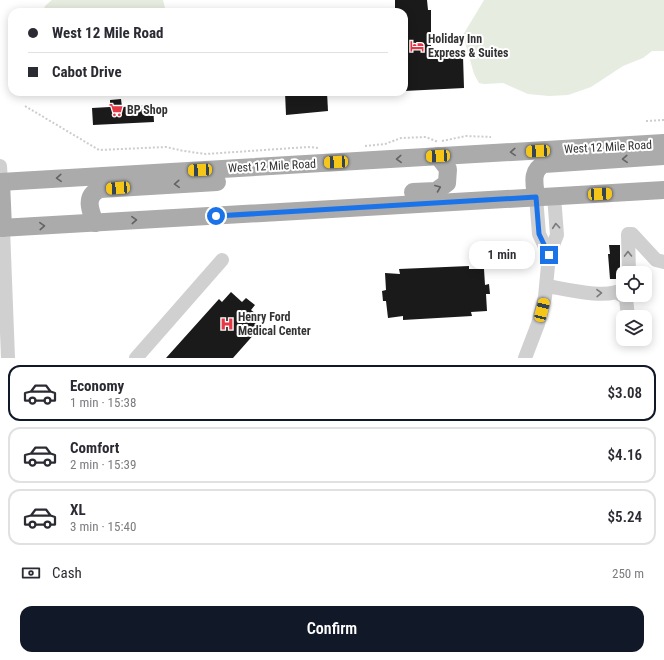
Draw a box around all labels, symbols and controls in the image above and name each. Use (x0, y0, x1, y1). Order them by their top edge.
text: West 12 Mile Road (52, 24, 164, 42)
place label: Holiday Inn Express & Suites (428, 32, 509, 60)
hotel icon: Holiday Inn Express & Suites (409, 38, 425, 54)
text: Cabot Drive (52, 63, 122, 81)
supermarket icon: BP Shop (108, 102, 124, 118)
place label: BP Shop (127, 103, 168, 117)
street label: West 12 Mile Road (564, 138, 652, 156)
car (526, 144, 550, 158)
one-way arrow (510, 148, 516, 156)
car (426, 149, 450, 163)
one-way arrow (396, 154, 402, 163)
one-way arrow (622, 154, 628, 163)
car (324, 155, 348, 169)
street label: West 12 Mile Road (228, 157, 316, 175)
car (188, 163, 212, 177)
one-way arrow (56, 174, 62, 183)
one-way arrow (174, 180, 180, 189)
car (106, 181, 130, 195)
one-way arrow (435, 185, 442, 193)
car (588, 187, 612, 201)
route start (207, 207, 225, 225)
one-way arrow (131, 216, 137, 225)
one-way arrow (39, 221, 45, 230)
one-way arrow (552, 223, 561, 229)
callout: 1 min (469, 241, 535, 269)
route end (540, 246, 558, 264)
text: 1 min (488, 247, 516, 262)
one-way arrow (624, 251, 633, 257)
map controls (616, 266, 652, 346)
button: locate (616, 266, 652, 302)
one-way arrow (596, 289, 602, 297)
car (533, 297, 551, 323)
place label: Henry Ford Medical Center (238, 310, 311, 338)
button: layers (616, 310, 652, 346)
hospital icon: Henry Ford Medical Center (219, 316, 235, 332)
icon: car (22, 375, 58, 411)
text: Economy (70, 377, 124, 395)
text: $3.08 (608, 384, 642, 402)
text: 1 min · 15:38 (70, 395, 136, 410)
icon: car (22, 437, 58, 473)
text: Comfort (70, 439, 119, 457)
text: $4.16 (608, 446, 642, 464)
text: 2 min · 15:39 (70, 457, 136, 472)
icon: car (22, 499, 58, 535)
text: XL (70, 501, 86, 519)
text: $5.24 (608, 508, 642, 526)
text: 3 min · 15:40 (70, 519, 136, 534)
icon: cash (20, 562, 42, 584)
text: Cash (52, 564, 82, 582)
text: 250 m (612, 566, 644, 581)
button: Confirm (20, 606, 644, 652)

